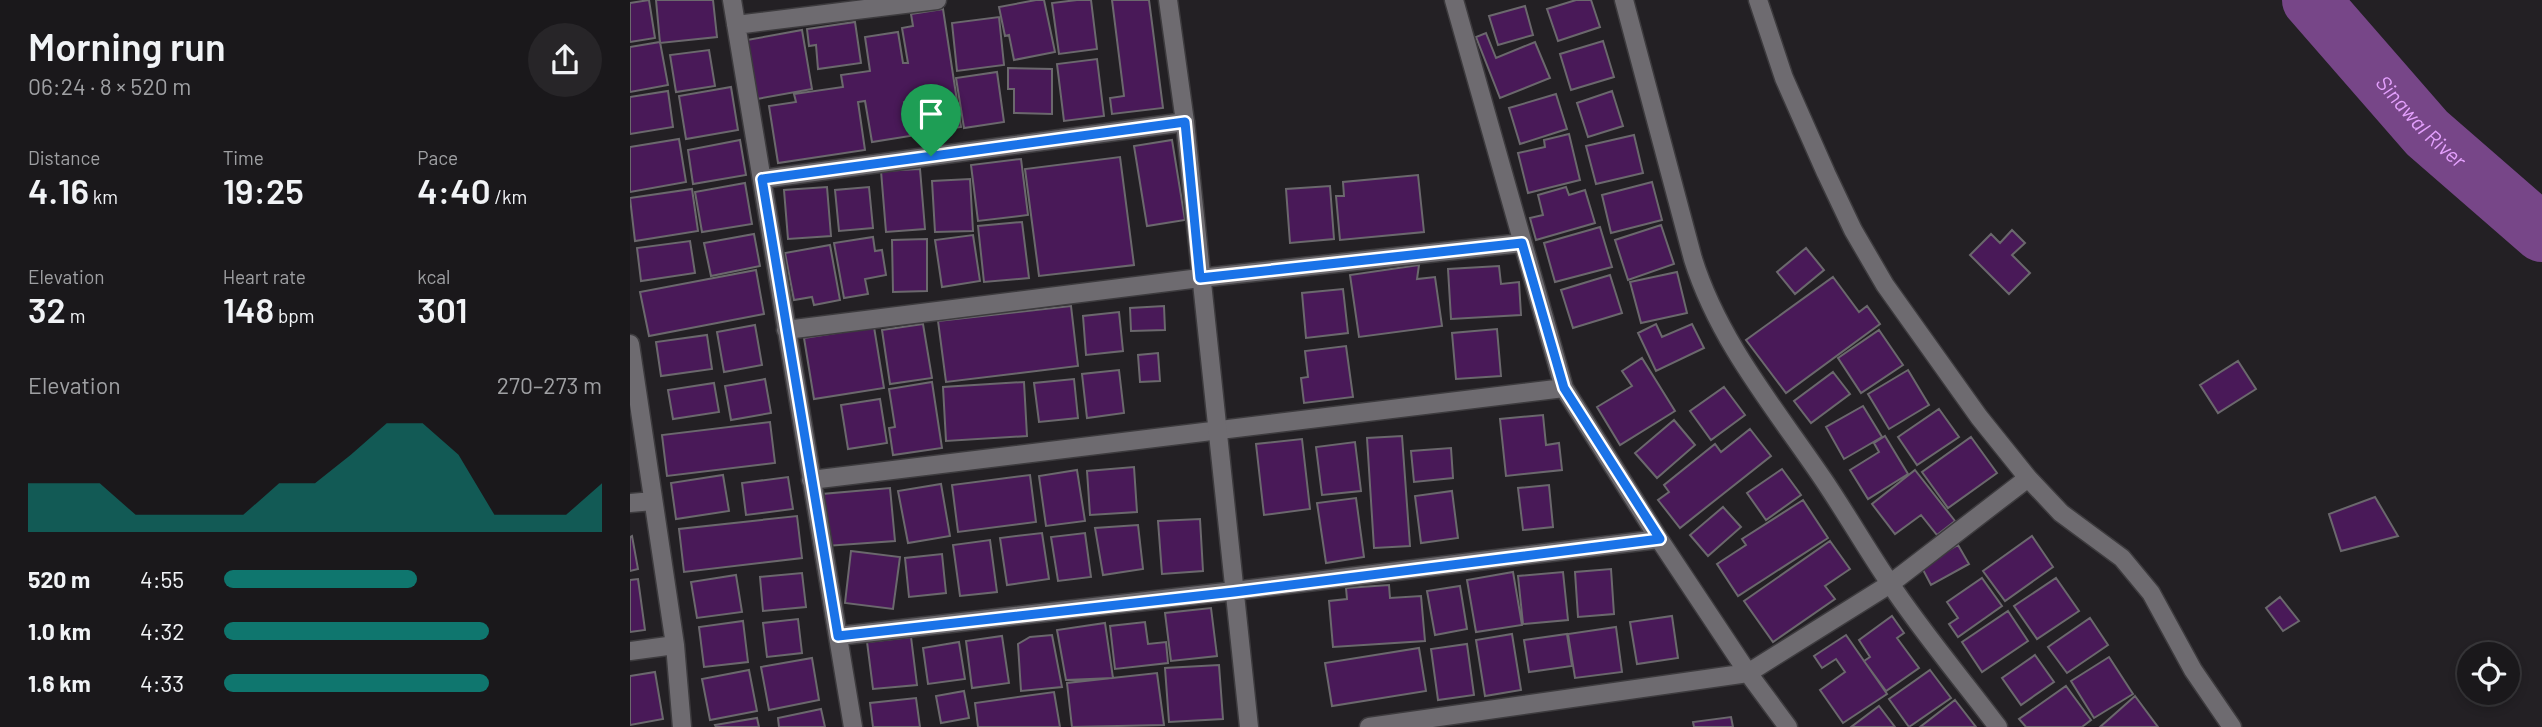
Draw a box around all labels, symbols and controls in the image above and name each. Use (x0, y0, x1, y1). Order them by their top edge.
text: Morning run (28, 23, 226, 69)
button: share (528, 23, 602, 97)
water label: Sinawal River (2372, 70, 2472, 172)
text: 06:24 · 8 × 520 m (28, 72, 191, 100)
pin (901, 84, 961, 156)
icon: arrive (912, 95, 950, 133)
text: Distance (28, 146, 100, 169)
text: Time (223, 146, 264, 169)
text: Pace (417, 146, 458, 169)
text: 4.16 (28, 169, 89, 211)
text: 19:25 (223, 169, 304, 211)
text: 4:40 (417, 169, 491, 211)
text: km (89, 185, 118, 208)
text: /km (491, 185, 527, 208)
text: Elevation (28, 265, 105, 288)
text: Heart rate (223, 265, 306, 288)
text: kcal (417, 265, 450, 288)
text: 32 (28, 288, 66, 330)
text: 148 (223, 288, 274, 330)
text: 301 (417, 288, 468, 330)
text: m (66, 304, 85, 327)
text: bpm (274, 304, 315, 327)
text: Elevation (28, 371, 121, 399)
text: 270–273 m (497, 371, 602, 399)
text: 520 m (28, 565, 90, 593)
text: 4:55 (140, 565, 184, 593)
text: 1.0 km (28, 617, 91, 645)
text: 4:32 (140, 617, 185, 645)
map controls (2457, 642, 2520, 705)
button: locate (2457, 642, 2520, 705)
text: 1.6 km (28, 669, 91, 697)
text: 4:33 (140, 669, 184, 697)

